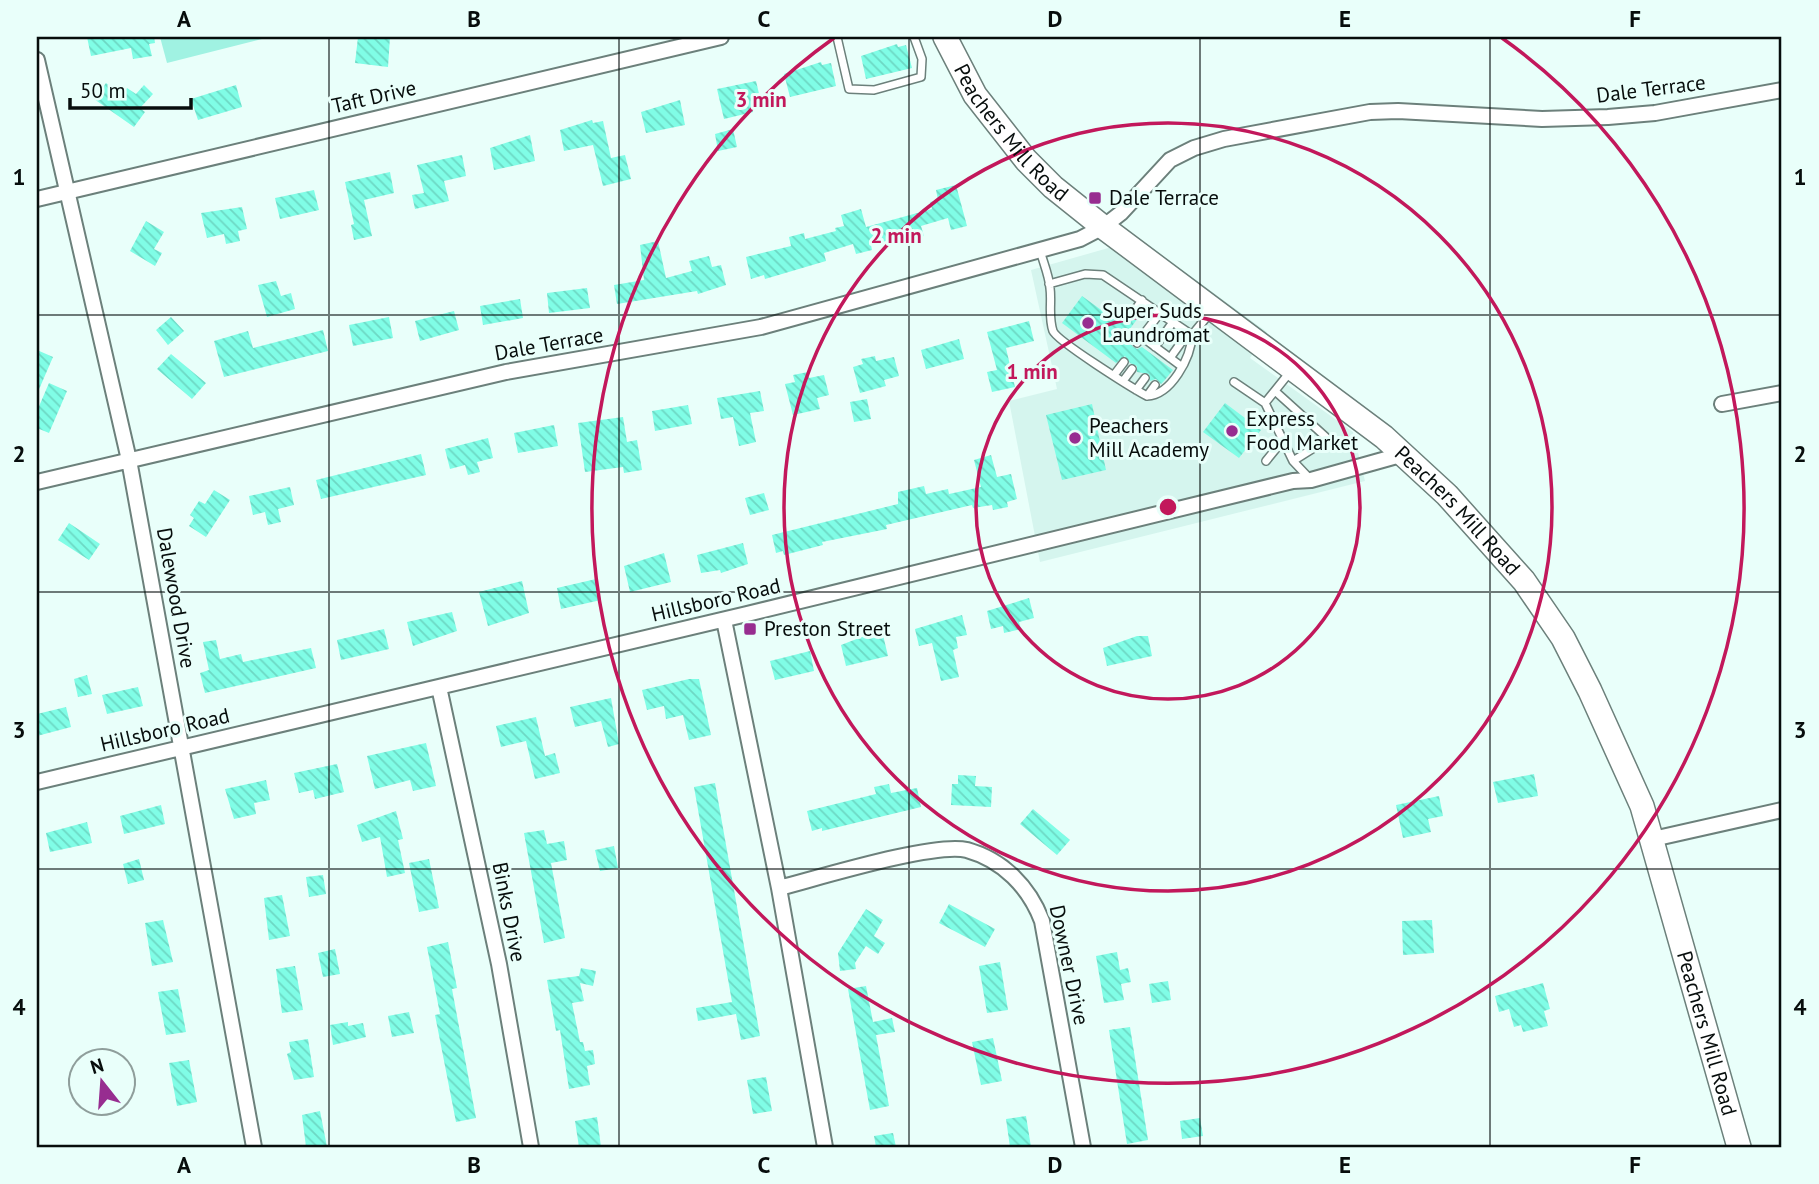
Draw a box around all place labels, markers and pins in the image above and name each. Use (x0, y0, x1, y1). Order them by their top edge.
place label: Dale Terrace (1109, 184, 1219, 211)
marker: Dale Terrace (1087, 190, 1103, 206)
place label: Super Suds Laundromat (1102, 297, 1210, 348)
marker: Super Suds Laundromat (1080, 315, 1096, 331)
place label: Express Food Market (1246, 405, 1358, 456)
place label: Peachers Mill Academy (1089, 412, 1209, 463)
marker: Express Food Market (1224, 423, 1240, 439)
marker: Peachers Mill Academy (1067, 430, 1083, 446)
centre of rings (1156, 495, 1180, 519)
place label: Preston Street (764, 615, 891, 642)
marker: Preston Street (742, 621, 758, 637)

